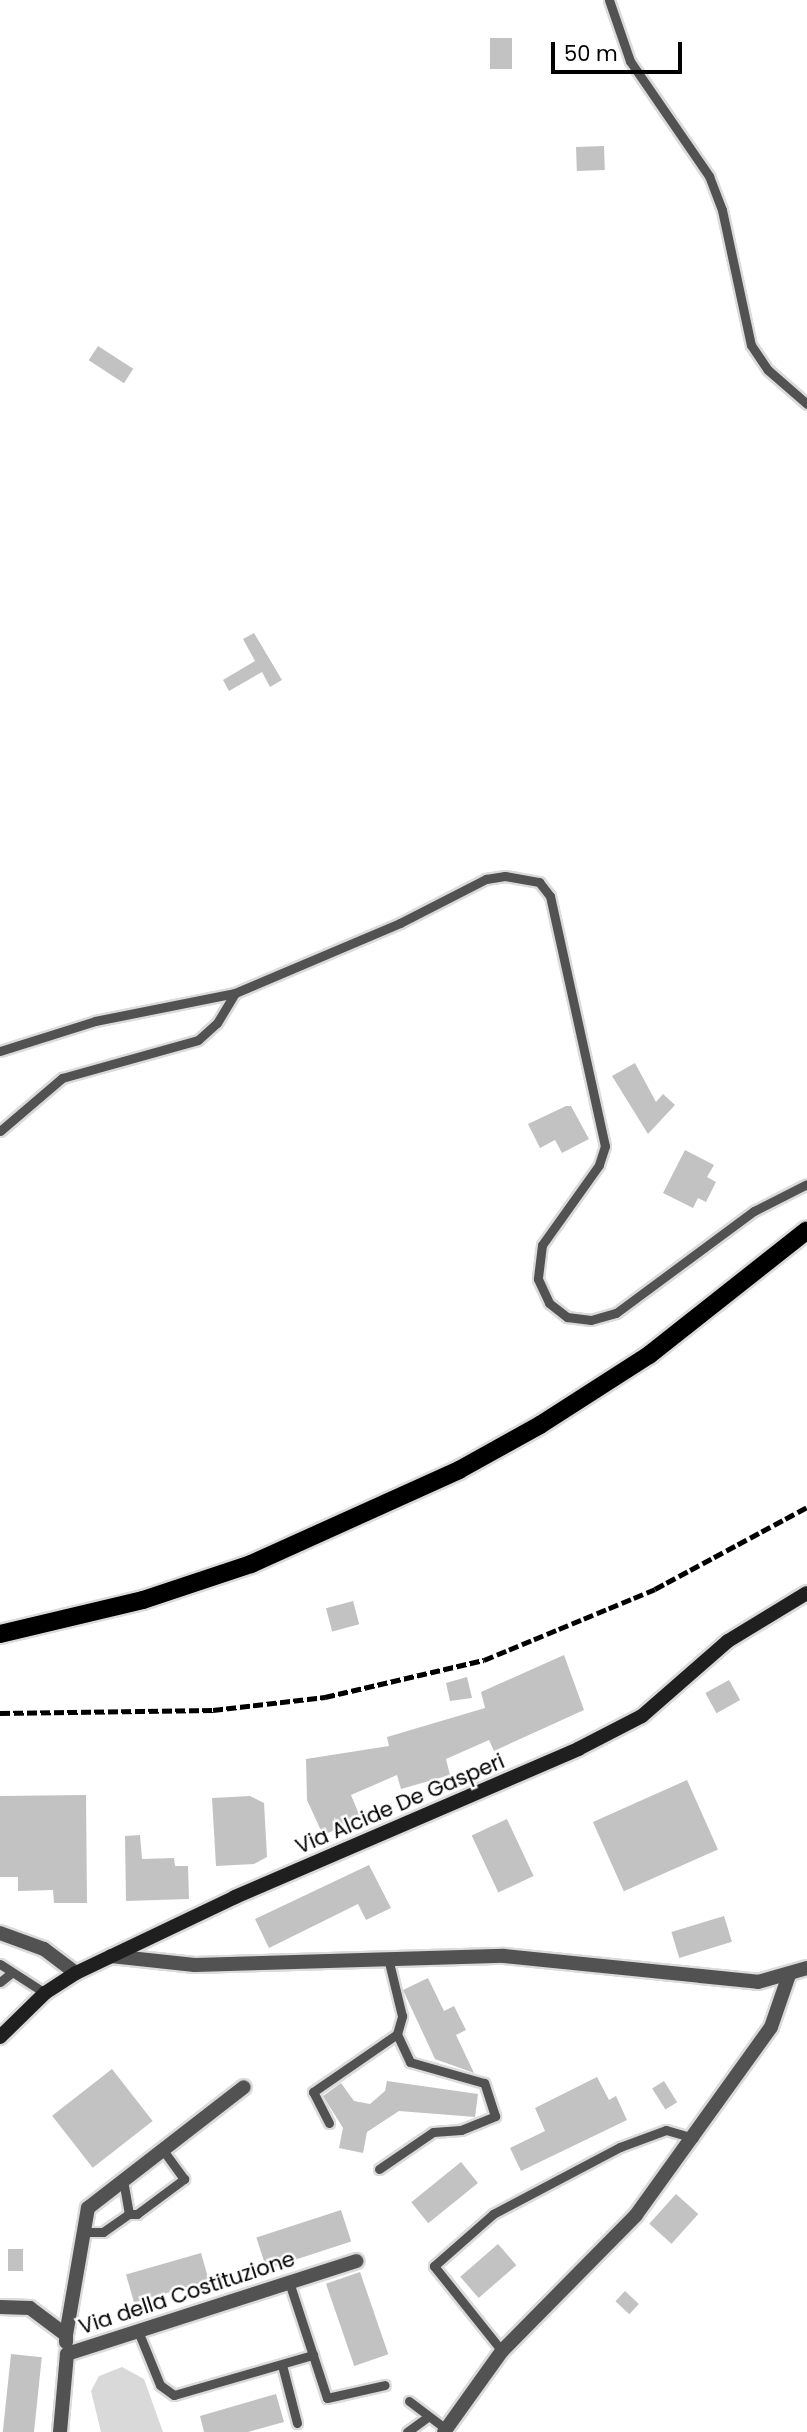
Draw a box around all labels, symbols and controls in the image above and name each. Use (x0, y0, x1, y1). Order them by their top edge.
scale bar (555, 28, 686, 72)
text: 50 m (564, 39, 618, 68)
street label: Via Alcide De Gasperi (292, 1749, 508, 1859)
street label: Via della Costituzione (76, 2246, 298, 2340)

